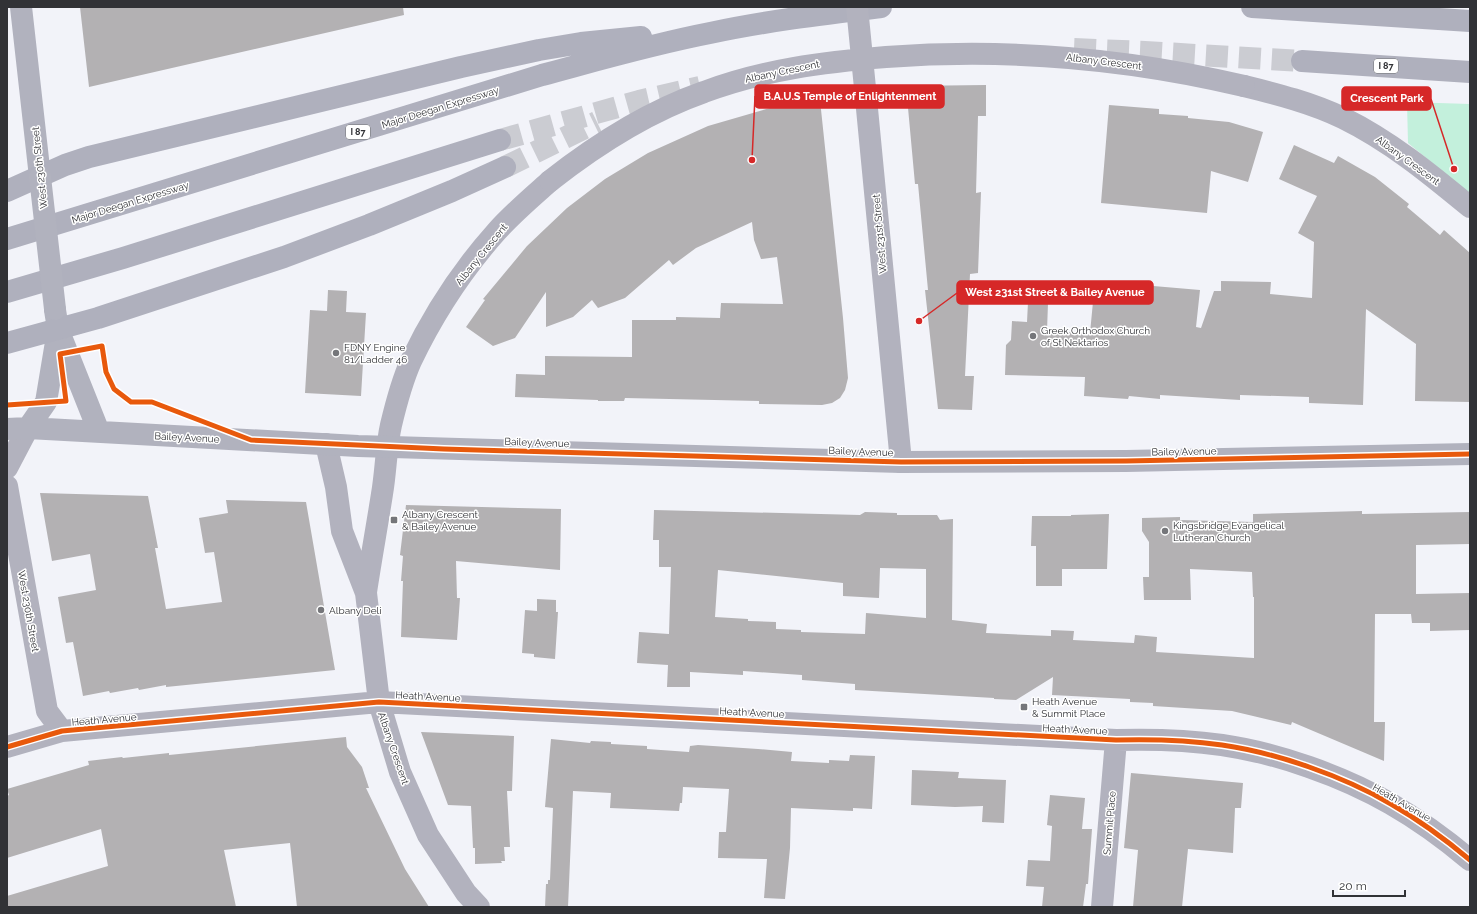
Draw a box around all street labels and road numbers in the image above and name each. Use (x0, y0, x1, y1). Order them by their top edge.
street label: Albany Crescent (1066, 51, 1143, 72)
street label: Albany Crescent (744, 58, 821, 85)
road number: I 87 (1374, 59, 1398, 73)
street label: Major Deegan Expressway (380, 84, 501, 131)
road number: I 87 (346, 125, 370, 139)
street label: West 230th Street (30, 126, 49, 210)
street label: Albany Crescent (1374, 134, 1442, 188)
street label: Major Deegan Expressway (70, 179, 191, 226)
street label: West 231st Street (870, 193, 888, 274)
street label: Albany Crescent (453, 221, 510, 287)
street label: Bailey Avenue (154, 430, 220, 445)
street label: Bailey Avenue (504, 436, 570, 449)
street label: Bailey Avenue (828, 445, 894, 458)
street label: Bailey Avenue (1151, 445, 1217, 458)
street label: West 230th Street (16, 570, 41, 653)
street label: Heath Avenue (395, 689, 461, 704)
street label: Heath Avenue (719, 705, 785, 720)
street label: Heath Avenue (71, 711, 137, 728)
street label: Albany Crescent (376, 711, 411, 786)
street label: Heath Avenue (1042, 722, 1108, 737)
street label: Heath Avenue (1371, 781, 1433, 824)
street label: Summit Place (1101, 790, 1118, 855)

